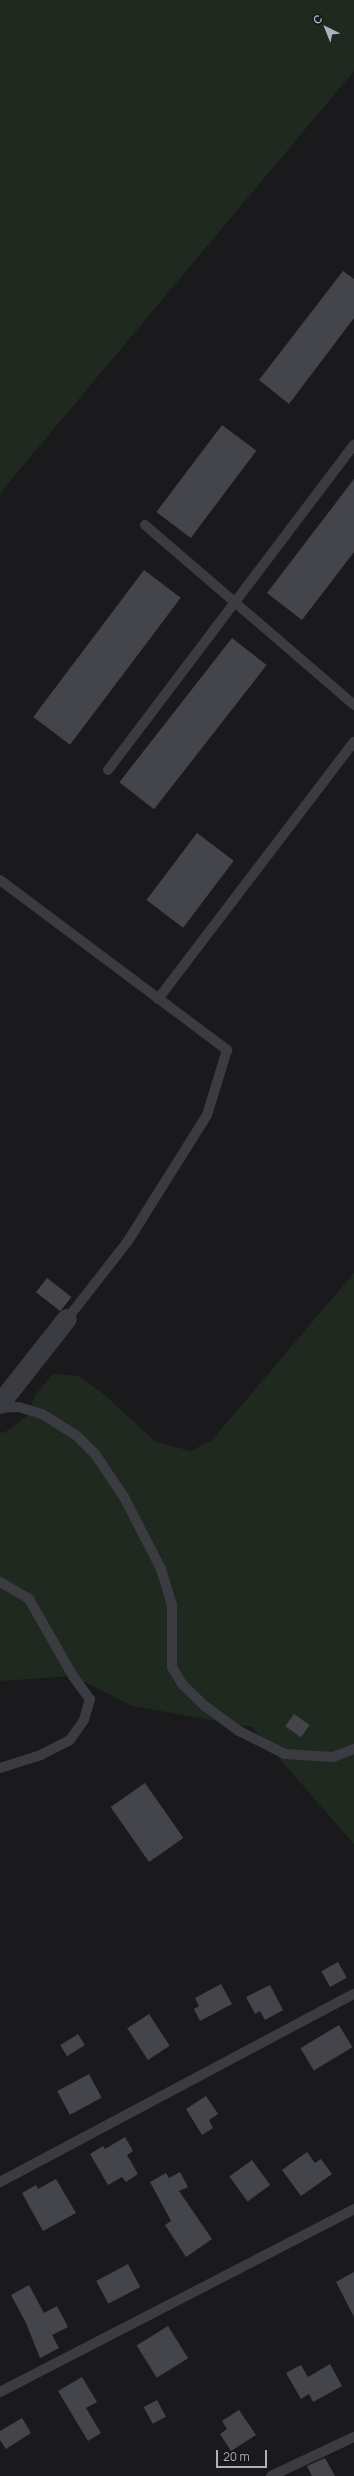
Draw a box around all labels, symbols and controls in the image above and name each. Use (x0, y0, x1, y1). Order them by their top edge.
north arrow (306, 8, 346, 48)
text: С (309, 11, 326, 27)
scale bar (218, 2442, 269, 2468)
text: 20 m (223, 2448, 250, 2465)

